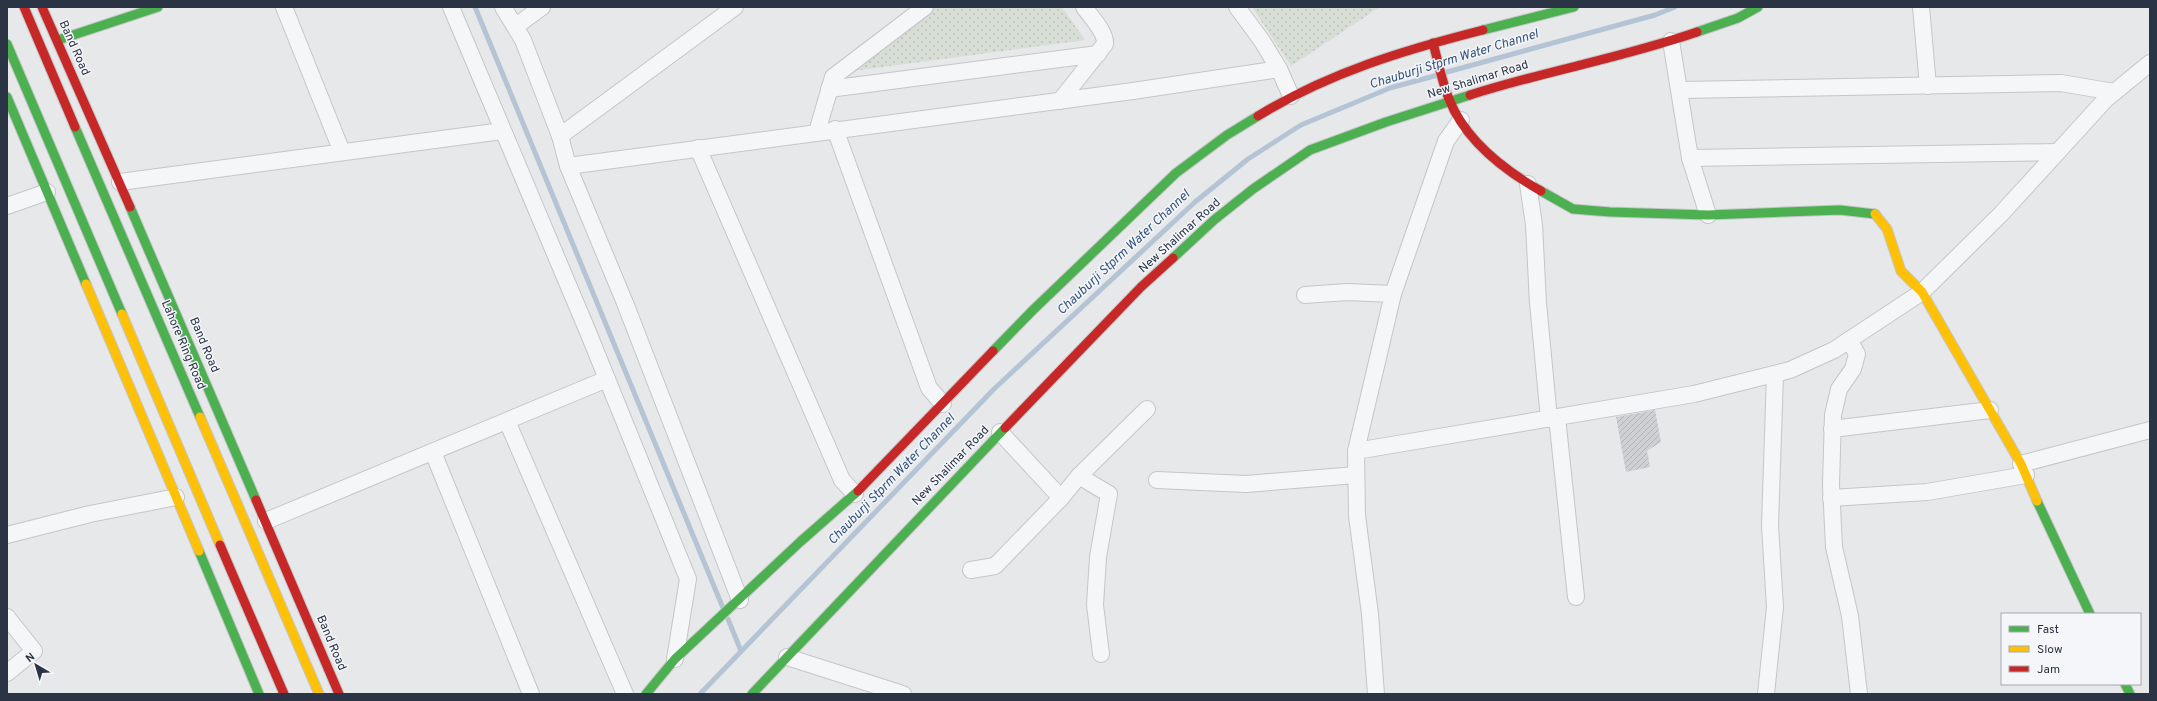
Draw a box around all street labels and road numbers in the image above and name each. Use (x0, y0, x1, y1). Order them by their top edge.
street label: Band Road (55, 18, 93, 78)
street label: New Shalimar Road (1426, 57, 1530, 103)
street label: New Shalimar Road (1136, 195, 1224, 277)
street label: Lahore Ring Road (157, 298, 209, 392)
street label: Band Road (185, 315, 223, 375)
street label: New Shalimar Road (909, 423, 993, 509)
street label: Band Road (312, 613, 350, 673)

